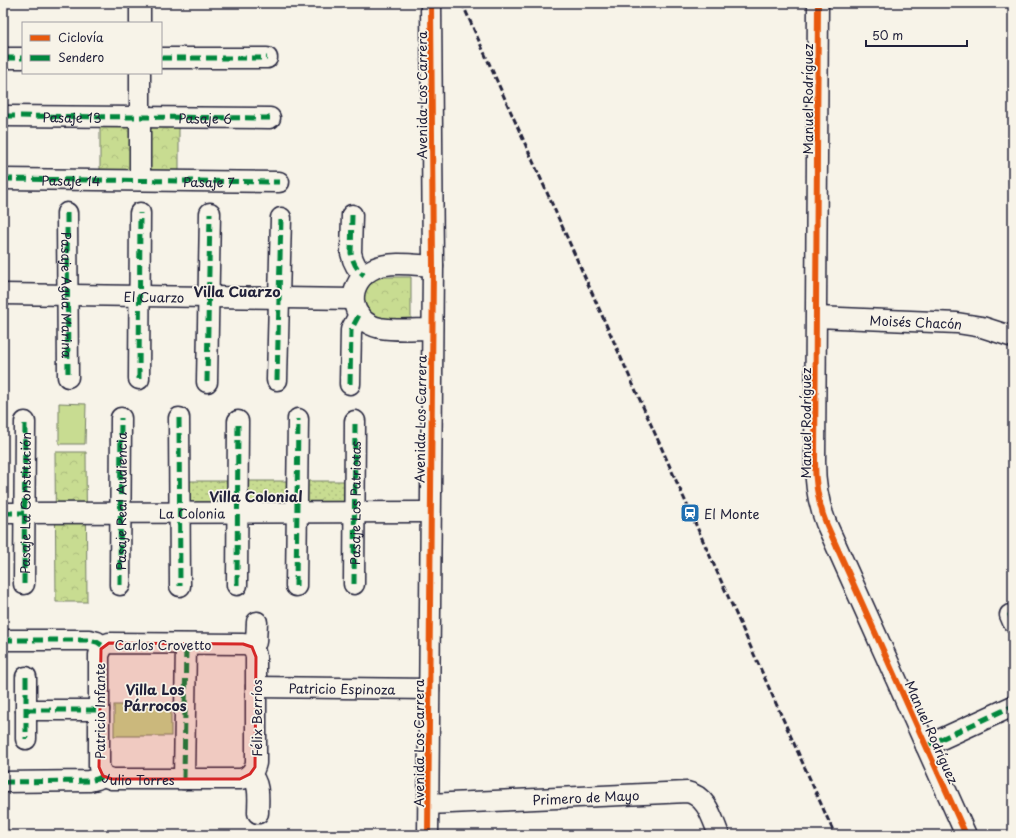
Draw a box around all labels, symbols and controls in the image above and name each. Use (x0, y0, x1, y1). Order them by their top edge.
legend (22, 22, 162, 74)
scale bar (866, 22, 967, 48)
text: 50 m (872, 26, 903, 44)
text: Ciclovía (58, 28, 104, 46)
street label: Avenida Los Carrera (412, 31, 431, 159)
street label: Manuel Rodríguez (798, 44, 817, 154)
text: Sendero (58, 48, 105, 66)
street label: Pasaje 13 (42, 107, 102, 126)
street label: Pasaje 6 (178, 108, 232, 127)
street label: Pasaje 14 (41, 170, 101, 190)
street label: Pasaje 7 (183, 171, 236, 191)
street label: Pasaje Agua Marina (58, 232, 77, 359)
district label: Villa Cuarzo (193, 281, 281, 302)
street label: El Cuarzo (124, 286, 184, 306)
street label: Moisés Chacón (869, 310, 964, 333)
street label: Avenida Los Carrera (409, 355, 431, 483)
street label: Manuel Rodríguez (796, 368, 815, 478)
street label: Pasaje La Constitución (15, 432, 34, 574)
street label: Pasaje Real Audiencia (111, 432, 130, 570)
street label: Pasaje Los Patriotas (345, 440, 364, 565)
district label: Villa Colonial (209, 486, 303, 507)
station icon: El Monte (679, 502, 701, 524)
street label: La Colonia (159, 503, 225, 522)
place label: El Monte (704, 504, 760, 523)
street label: Carlos Crovetto (114, 635, 212, 654)
street label: Patricio Infante (90, 663, 109, 759)
street label: Patricio Espinoza (288, 678, 397, 698)
street label: Manuel Rodríguez (901, 678, 963, 786)
district label: Villa Los Párrocos (123, 679, 187, 716)
street label: Félix Berríos (247, 679, 266, 757)
street label: Avenida Los Carrera (409, 679, 428, 807)
street label: Julio Torres (100, 767, 175, 789)
street label: Primero de Mayo (532, 785, 640, 809)

